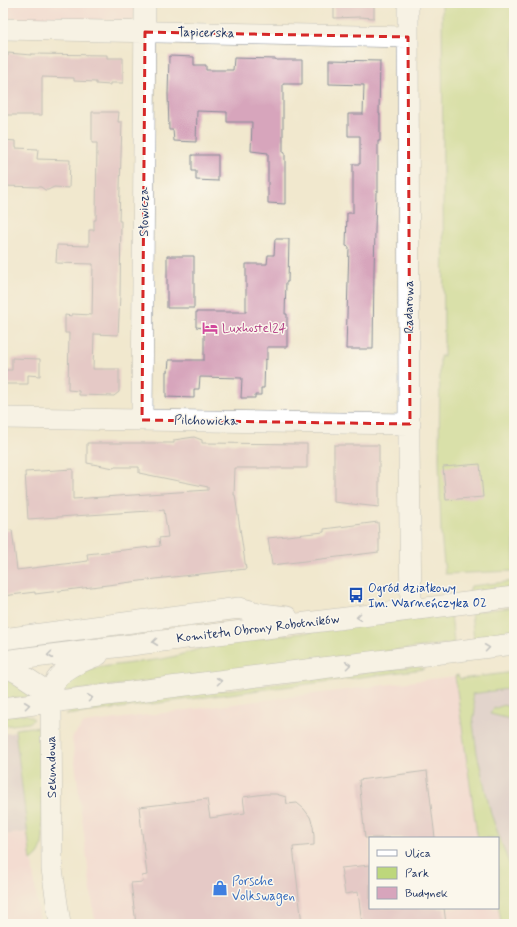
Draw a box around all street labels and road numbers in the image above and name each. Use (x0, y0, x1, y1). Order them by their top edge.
street label: Tapicerska (177, 24, 235, 42)
street label: Słowicza (136, 187, 153, 237)
street label: Radarowa (401, 280, 418, 334)
street label: Pilchowicka (174, 412, 238, 430)
street label: Komitetu Obrony Robotników (176, 611, 340, 647)
street label: Sekundowa (43, 736, 61, 798)

